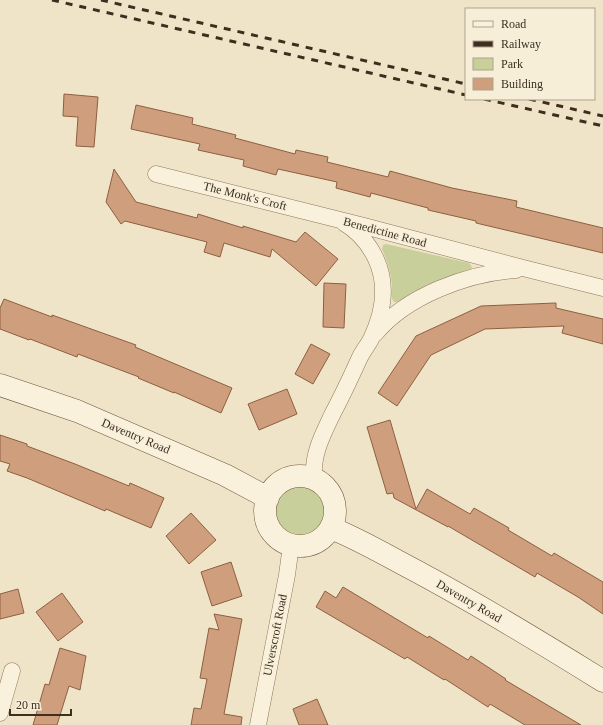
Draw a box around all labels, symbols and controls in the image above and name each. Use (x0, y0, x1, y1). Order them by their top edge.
legend (465, 8, 595, 100)
text: Road (501, 17, 526, 31)
text: Railway (501, 37, 541, 51)
text: Park (501, 57, 523, 71)
text: Building (501, 77, 543, 91)
street label: The Monk's Croft (202, 179, 289, 213)
street label: Benedictine Road (342, 214, 428, 250)
street label: Daventry Road (100, 415, 172, 457)
street label: Daventry Road (434, 577, 504, 625)
street label: Ulverscroft Road (260, 593, 290, 677)
scale bar (10, 691, 71, 717)
text: 20 m (16, 698, 41, 712)

